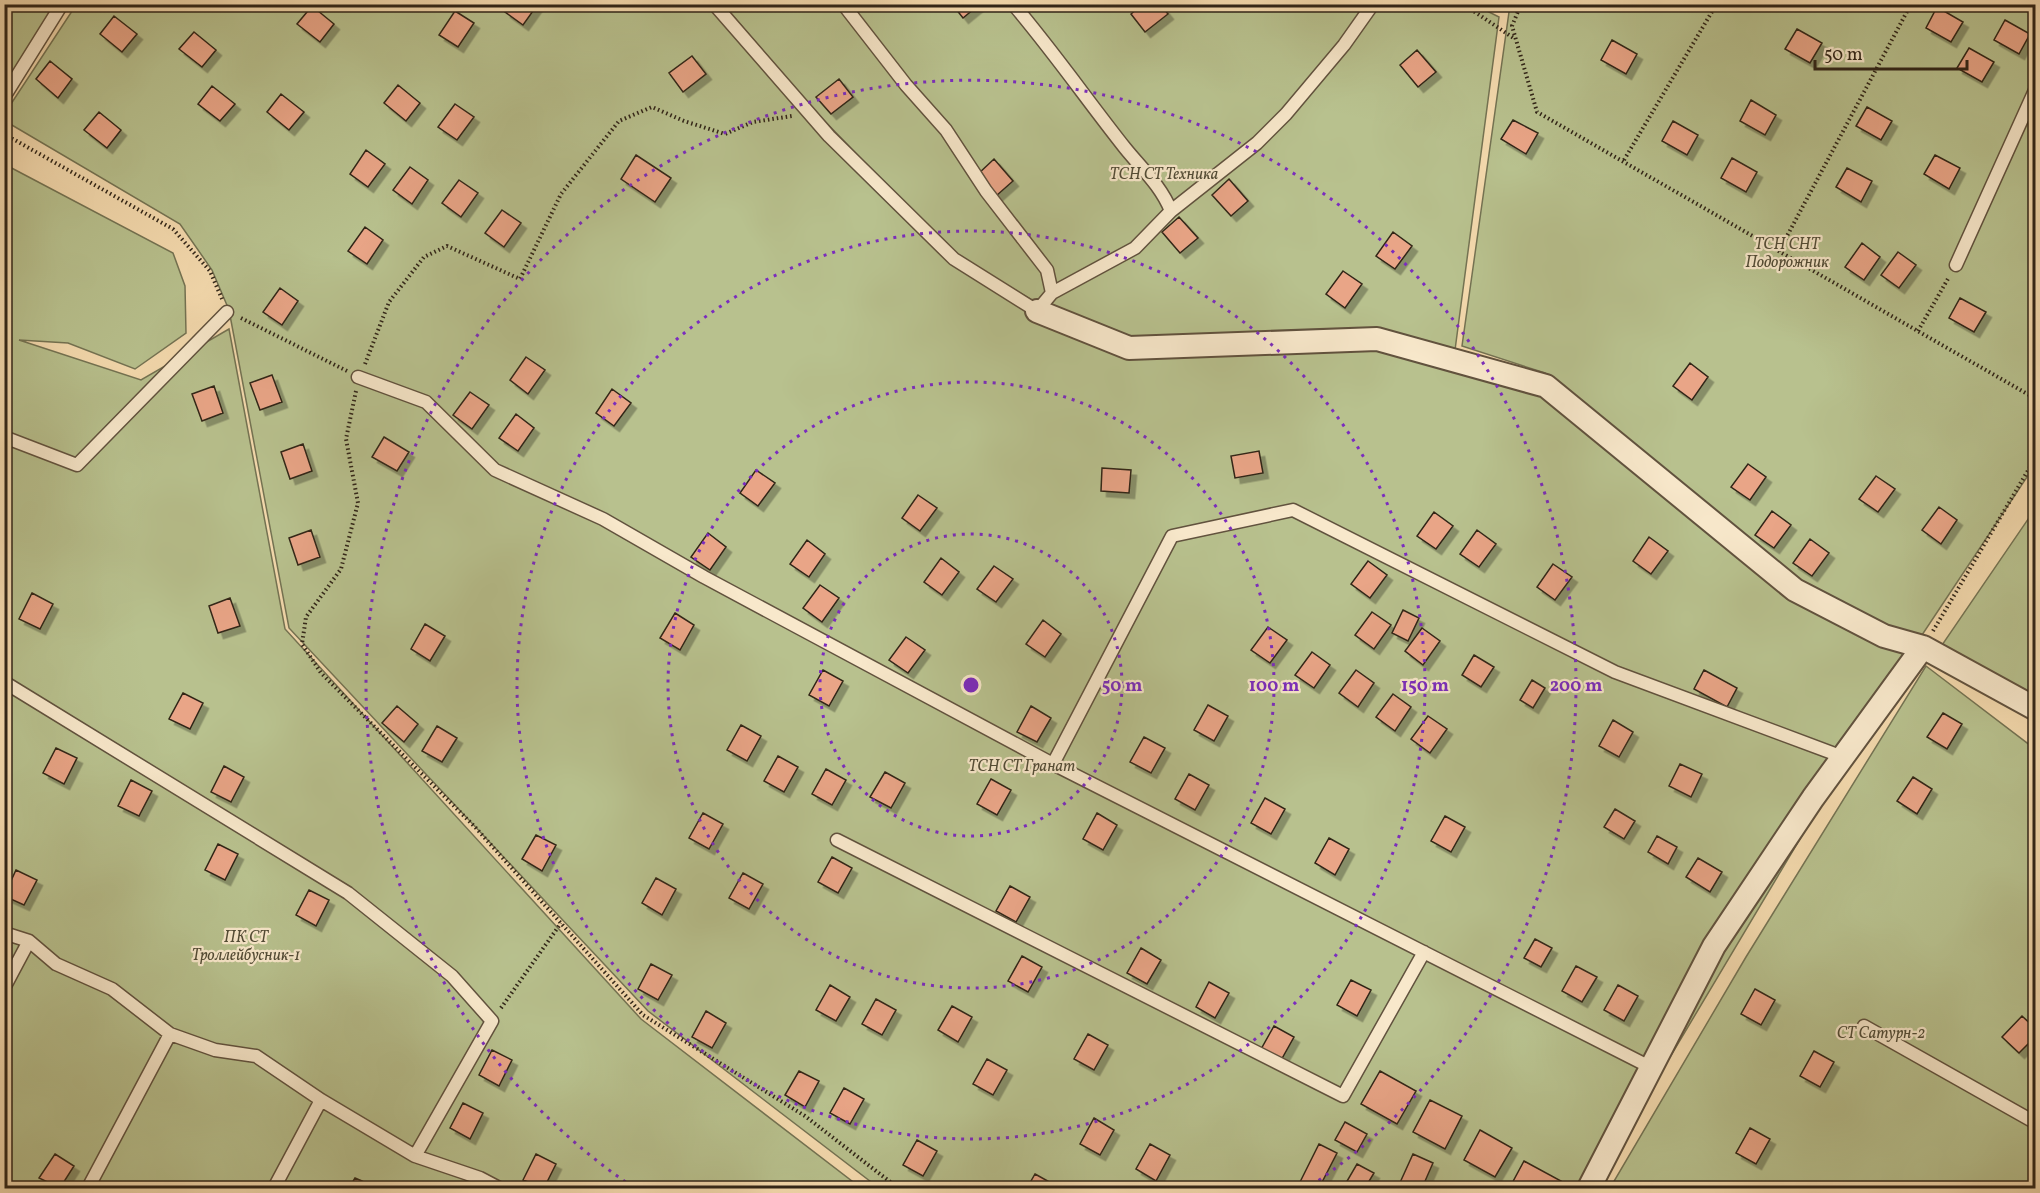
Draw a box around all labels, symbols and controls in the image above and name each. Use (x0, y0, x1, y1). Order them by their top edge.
scale bar (1815, 33, 1966, 71)
text: 50 m (1824, 43, 1863, 68)
park label: ТСН СТ Техника (1110, 164, 1219, 186)
park label: ТСН СНТ Подорожник (1745, 234, 1829, 274)
text: 50 m (1102, 674, 1142, 699)
text: 100 m (1249, 674, 1299, 699)
text: 150 m (1401, 674, 1449, 699)
text: 200 m (1550, 674, 1602, 699)
centre of rings (961, 675, 981, 695)
park label: ТСН СТ Гранат (969, 756, 1075, 778)
park label: ПК СТ Троллейбусник-1 (192, 927, 300, 967)
park label: СТ Сатурн-2 (1837, 1023, 1925, 1045)

